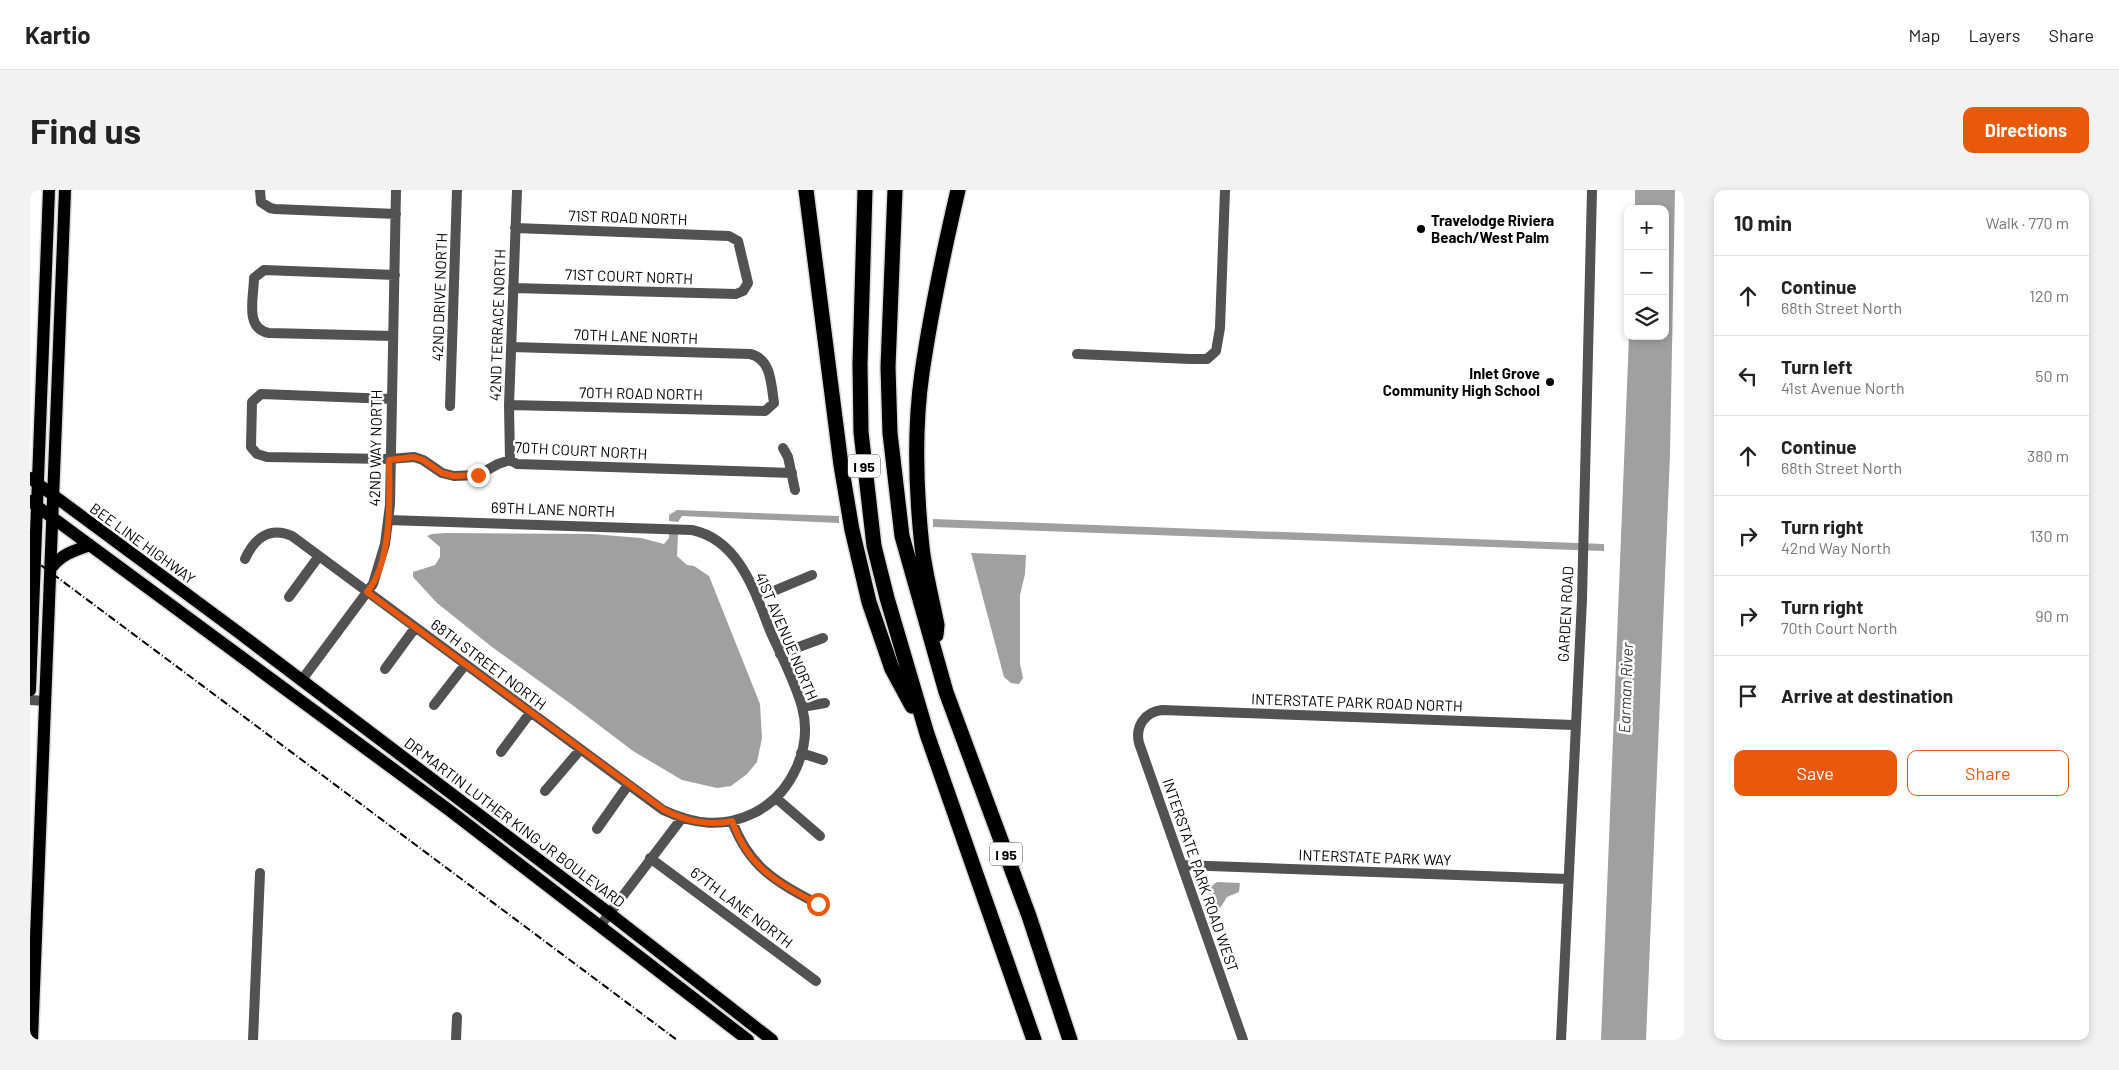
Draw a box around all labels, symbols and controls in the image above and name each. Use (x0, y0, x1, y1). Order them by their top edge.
text: Kartio (25, 20, 91, 49)
text: Map (1908, 24, 1940, 46)
text: Layers (1968, 24, 2021, 46)
text: Share (2049, 24, 2094, 46)
button: Directions (1963, 107, 2089, 153)
text: Find us (30, 109, 141, 151)
map controls (1624, 205, 1669, 340)
button: + (1624, 205, 1669, 250)
street label: 71ST ROAD NORTH (568, 206, 688, 228)
text: 10 min (1734, 210, 1792, 235)
place label: Travelodge Riviera Beach/West Palm (1431, 211, 1554, 246)
text: Walk · 770 m (1985, 213, 2069, 232)
marker: Travelodge Riviera Beach/West Palm (1415, 223, 1427, 235)
street label: 42ND DRIVE NORTH (428, 232, 450, 362)
street label: 42ND TERRACE NORTH (485, 249, 509, 401)
button: − (1624, 250, 1669, 295)
street label: 71ST COURT NORTH (565, 265, 693, 287)
text: Continue (1781, 275, 1857, 298)
icon: ahead (1734, 282, 1762, 310)
text: 120 m (2029, 286, 2069, 305)
button: layers (1624, 295, 1669, 340)
text: 68th Street North (1781, 298, 1902, 317)
street label: 70TH LANE NORTH (574, 325, 698, 347)
text: Turn left (1781, 355, 1852, 378)
icon: left (1734, 362, 1762, 390)
place label: Inlet Grove Community High School (1383, 364, 1540, 399)
text: 50 m (2035, 366, 2069, 385)
marker: Inlet Grove Community High School (1544, 376, 1556, 388)
text: 41st Avenue North (1781, 378, 1905, 397)
street label: 70TH ROAD NORTH (579, 383, 703, 403)
street label: 42ND WAY NORTH (365, 389, 385, 507)
text: Continue (1781, 435, 1857, 458)
street label: 70TH COURT NORTH (514, 438, 648, 462)
icon: ahead (1734, 442, 1762, 470)
text: 380 m (2027, 446, 2069, 465)
road number: I 95 (848, 454, 880, 478)
text: 68th Street North (1781, 458, 1902, 477)
route end (467, 464, 490, 487)
street label: 69TH LANE NORTH (491, 498, 615, 520)
street label: BEE LINE HIGHWAY (87, 499, 199, 587)
text: Turn right (1781, 515, 1863, 538)
icon: right (1734, 522, 1762, 550)
text: 130 m (2030, 526, 2069, 545)
text: 42nd Way North (1781, 538, 1891, 557)
street label: GARDEN ROAD (1554, 566, 1576, 662)
street label: 41ST AVENUE NORTH (752, 569, 822, 703)
text: Turn right (1781, 595, 1863, 618)
icon: right (1734, 602, 1762, 630)
text: 90 m (2035, 606, 2069, 625)
street label: 68TH STREET NORTH (428, 615, 550, 713)
text: 70th Court North (1781, 618, 1897, 637)
water label: Earman River (1614, 641, 1636, 734)
icon: arrive (1734, 682, 1762, 710)
text: Arrive at destination (1781, 684, 1953, 707)
street label: INTERSTATE PARK ROAD NORTH (1251, 689, 1463, 715)
street label: DR MARTIN LUTHER KING JR BOULEVARD (401, 733, 629, 911)
button: Save (1734, 750, 1897, 796)
button: Share (1907, 750, 2069, 796)
street label: INTERSTATE PARK ROAD WEST (1159, 776, 1243, 974)
road number: I 95 (990, 842, 1022, 866)
street label: INTERSTATE PARK WAY (1298, 845, 1452, 869)
street label: 67TH LANE NORTH (687, 863, 797, 951)
route start (807, 893, 830, 916)

